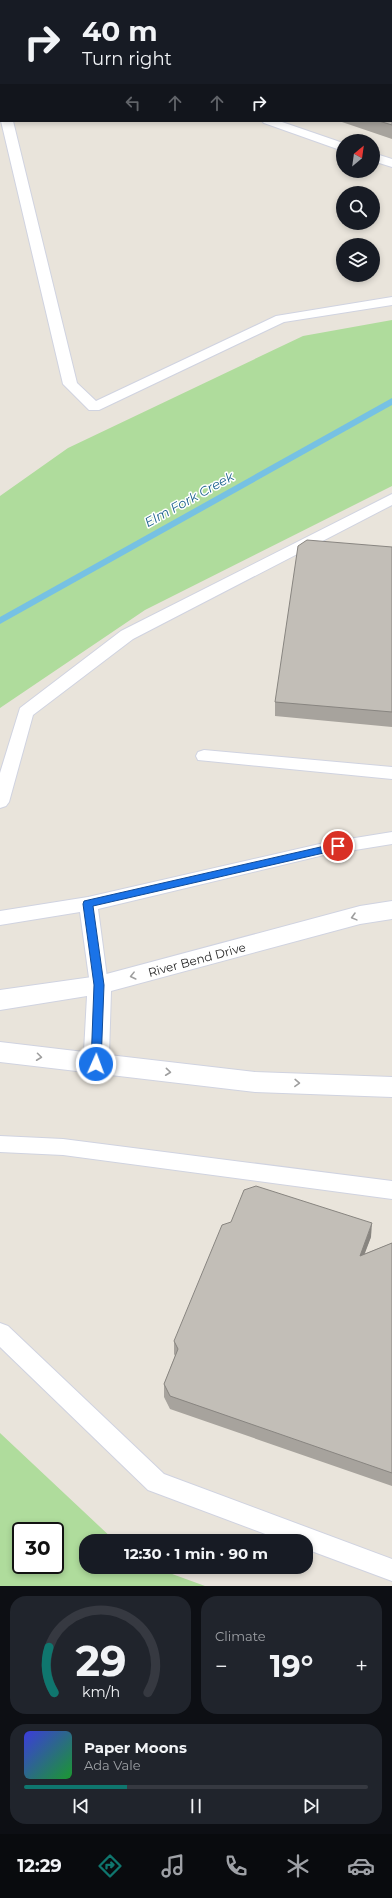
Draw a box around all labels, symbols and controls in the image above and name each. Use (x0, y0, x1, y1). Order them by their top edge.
text: 40 m (82, 14, 158, 48)
icon: right (16, 16, 68, 68)
text: Turn right (82, 48, 172, 70)
icon: left (122, 92, 144, 114)
icon: ahead (164, 92, 186, 114)
icon: ahead (206, 92, 228, 114)
icon: right (248, 92, 270, 114)
north arrow (336, 134, 380, 178)
map controls (336, 134, 380, 282)
button: search (336, 186, 380, 230)
button: layers (336, 238, 380, 282)
water label: Elm Fork Creek (142, 467, 238, 530)
pin (321, 829, 355, 863)
icon: arrive (327, 835, 349, 857)
one-way arrow (350, 912, 357, 921)
street label: River Bend Drive (146, 939, 247, 980)
one-way arrow (130, 971, 137, 980)
position arrow (75, 1043, 117, 1085)
one-way arrow (36, 1052, 42, 1061)
one-way arrow (165, 1067, 171, 1076)
one-way arrow (294, 1079, 300, 1088)
speed limit sign: 30 (12, 1522, 64, 1574)
text: 12:30 · 1 min · 90 m (124, 1544, 268, 1563)
text: Climate (215, 1628, 266, 1644)
text: 29 (75, 1636, 126, 1686)
text: 19° (270, 1648, 313, 1685)
text: − (215, 1653, 228, 1680)
text: + (355, 1653, 368, 1680)
text: km/h (81, 1683, 120, 1701)
text: Paper Moons (84, 1738, 187, 1757)
text: Ada Vale (84, 1757, 141, 1773)
icon: previous (70, 1795, 92, 1817)
icon: pause (185, 1795, 207, 1817)
icon: next (300, 1795, 322, 1817)
icon: directions (96, 1852, 124, 1880)
icon: music (159, 1852, 187, 1880)
icon: phone (222, 1852, 250, 1880)
icon: climate (284, 1852, 312, 1880)
icon: car (347, 1852, 375, 1880)
text: 12:29 (17, 1855, 62, 1877)

